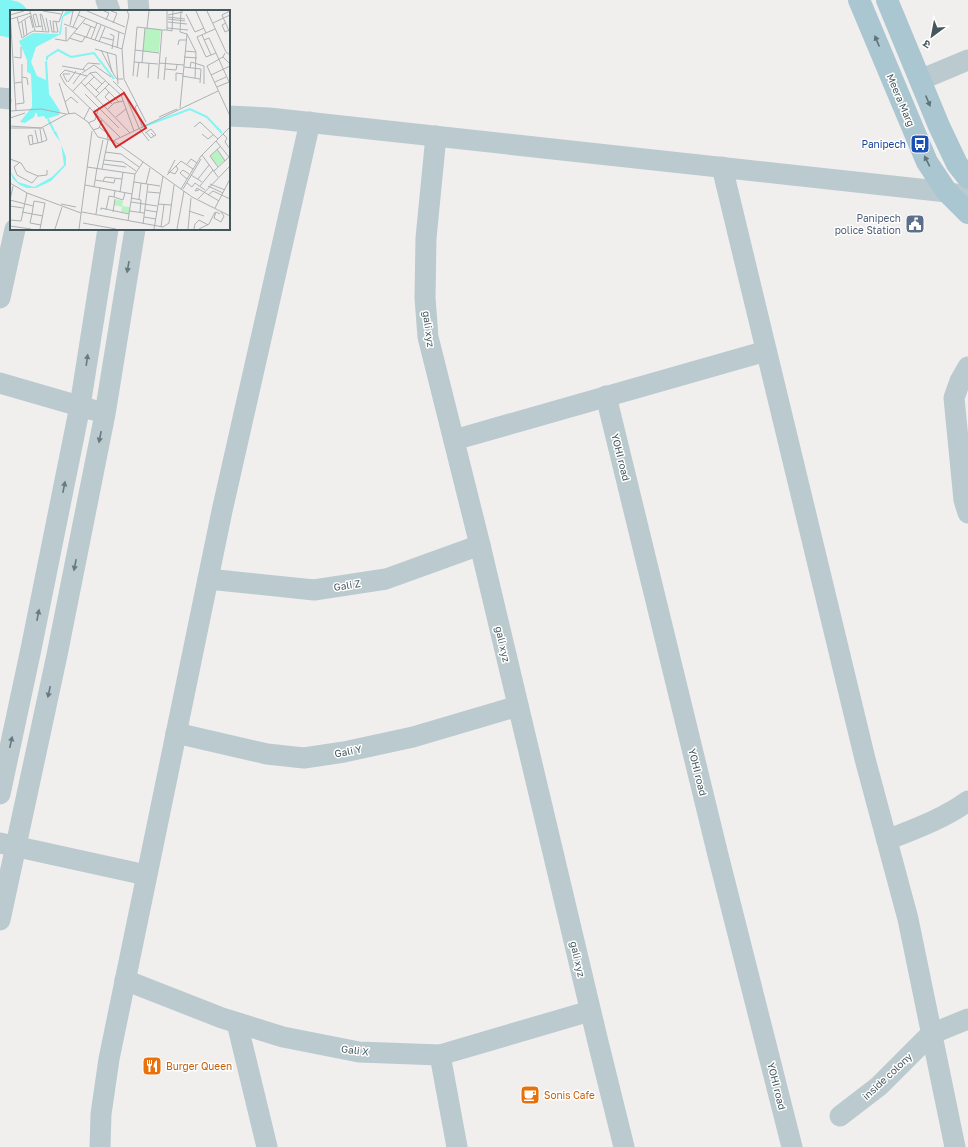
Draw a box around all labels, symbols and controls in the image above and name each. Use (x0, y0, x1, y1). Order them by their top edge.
inset map (10, 10, 230, 230)
north arrow (912, 16, 952, 56)
one-way arrow (873, 35, 879, 47)
text: उ (920, 37, 933, 52)
street label: Meera Marg (884, 72, 918, 128)
one-way arrow (926, 95, 932, 107)
bus stop icon: Panipech (909, 133, 931, 155)
place label: Panipech (862, 138, 906, 150)
one-way arrow (924, 155, 930, 167)
place label: Panipech police Station (835, 212, 901, 236)
public building icon: Panipech police Station (904, 213, 926, 235)
one-way arrow (125, 261, 131, 274)
street label: gali xyz (421, 310, 437, 348)
one-way arrow (84, 353, 90, 366)
one-way arrow (97, 431, 103, 443)
street label: YOHI road (609, 432, 633, 482)
one-way arrow (61, 481, 67, 493)
one-way arrow (71, 558, 77, 571)
street label: Gali Z (333, 577, 361, 593)
one-way arrow (36, 609, 42, 621)
street label: gali xyz (493, 625, 513, 663)
one-way arrow (45, 686, 51, 698)
one-way arrow (9, 736, 15, 748)
street label: Gali Y (333, 742, 363, 760)
street label: YOHI road (686, 747, 710, 797)
street label: gali xyz (568, 940, 588, 978)
street label: Gali X (341, 1042, 370, 1058)
street label: inside colony (860, 1050, 915, 1102)
restaurant icon: Burger Queen (141, 1055, 163, 1077)
place label: Burger Queen (166, 1060, 232, 1072)
street label: YOHI road (765, 1061, 789, 1111)
cafe icon: Sonis Cafe (519, 1084, 541, 1106)
place label: Sonis Cafe (544, 1089, 595, 1101)

